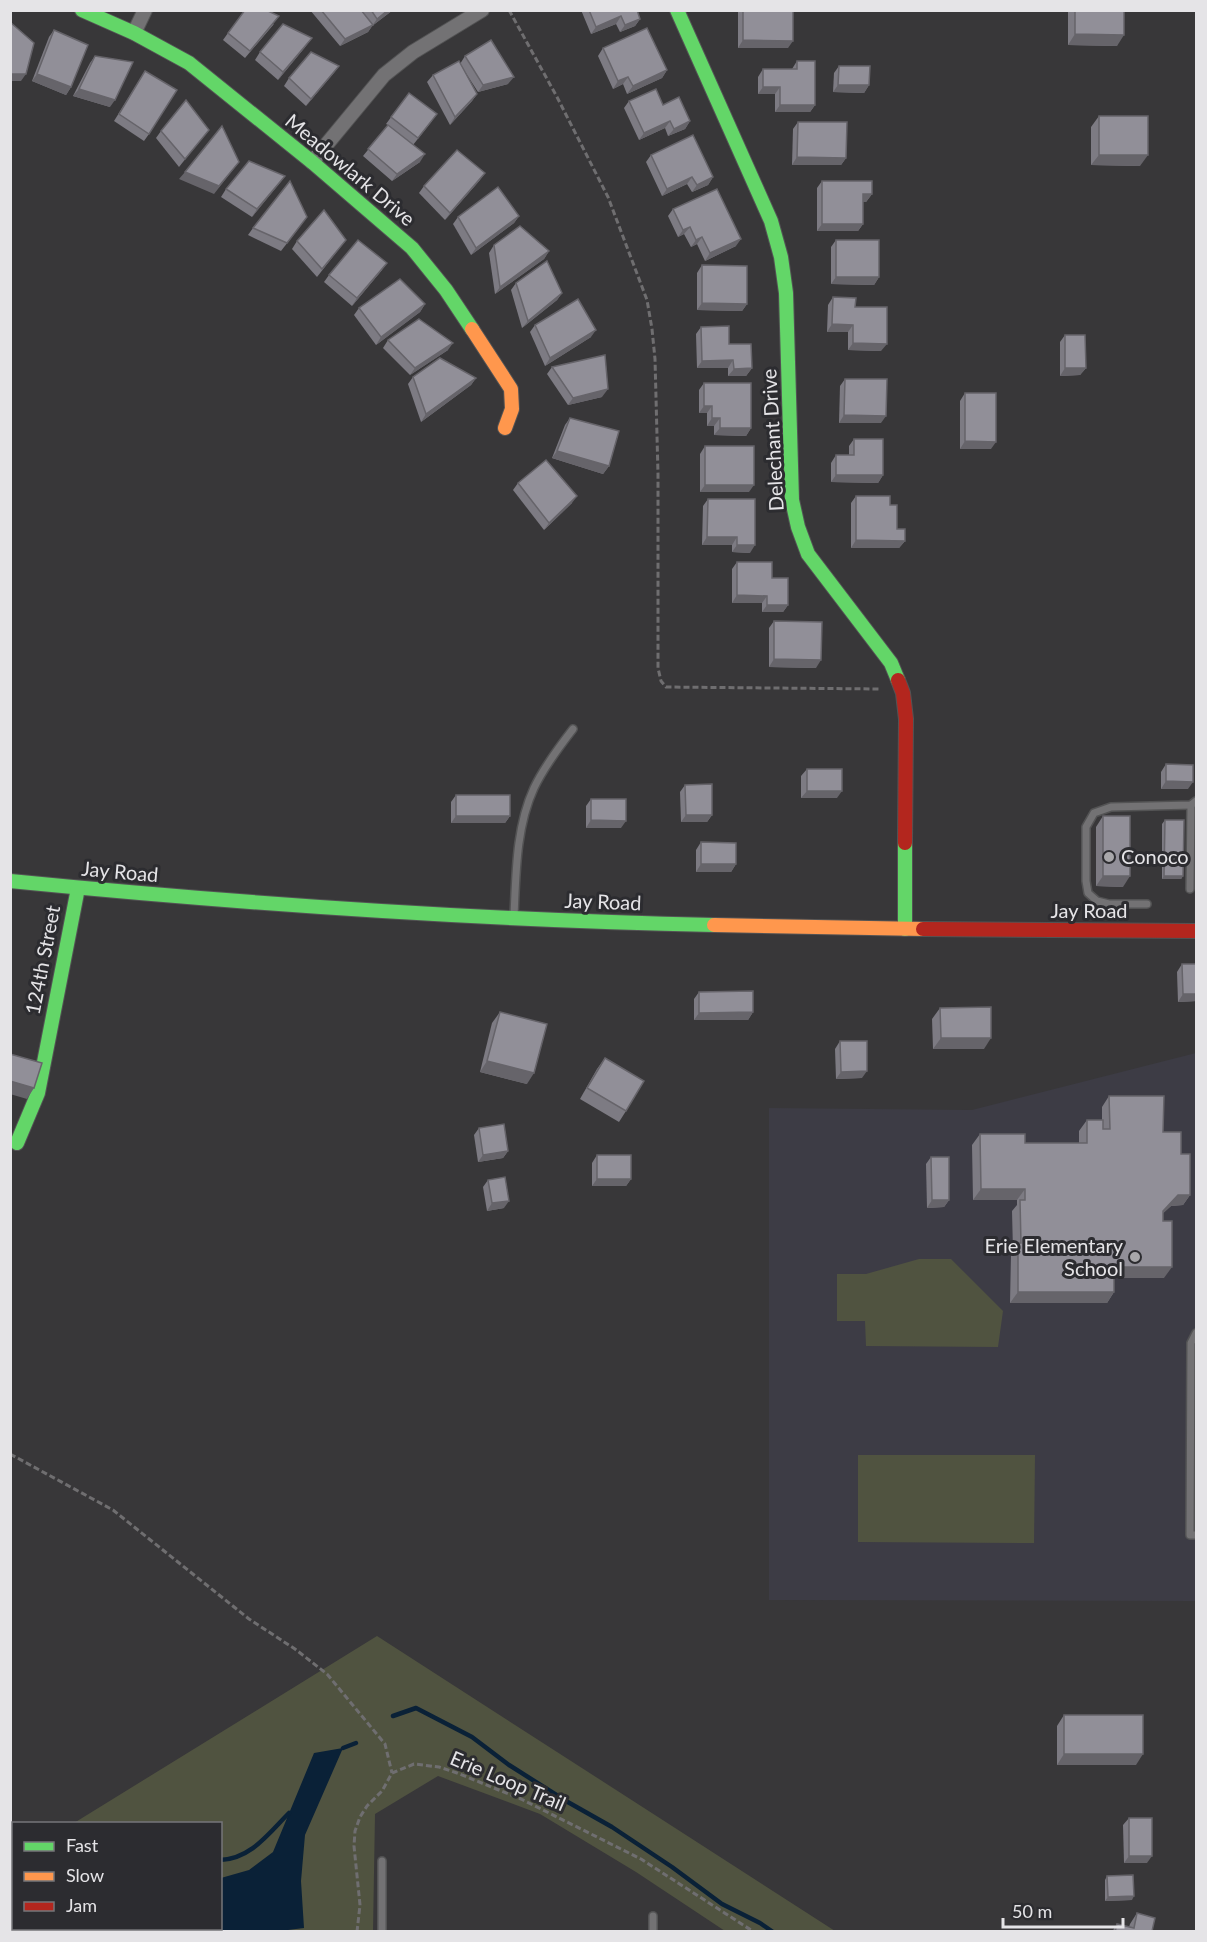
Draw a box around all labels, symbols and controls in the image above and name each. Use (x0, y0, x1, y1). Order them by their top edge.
street label: Meadowlark Drive (281, 108, 420, 230)
street label: Delechant Drive (756, 368, 788, 512)
place label: Conoco (1121, 844, 1189, 868)
marker: Conoco (1102, 850, 1116, 864)
street label: Jay Road (81, 856, 160, 886)
street label: Jay Road (564, 888, 642, 914)
street label: Jay Road (1050, 898, 1128, 922)
street label: 124th Street (20, 903, 64, 1017)
place label: Erie Elementary School (985, 1233, 1124, 1280)
marker: Erie Elementary School (1128, 1250, 1142, 1264)
street label: Erie Loop Trail (447, 1745, 570, 1815)
legend (12, 1822, 222, 1930)
text: Fast (66, 1834, 99, 1856)
text: Slow (66, 1864, 104, 1886)
scale bar (1003, 1891, 1123, 1929)
text: Jam (66, 1894, 97, 1916)
text: 50 m (1012, 1900, 1052, 1922)

